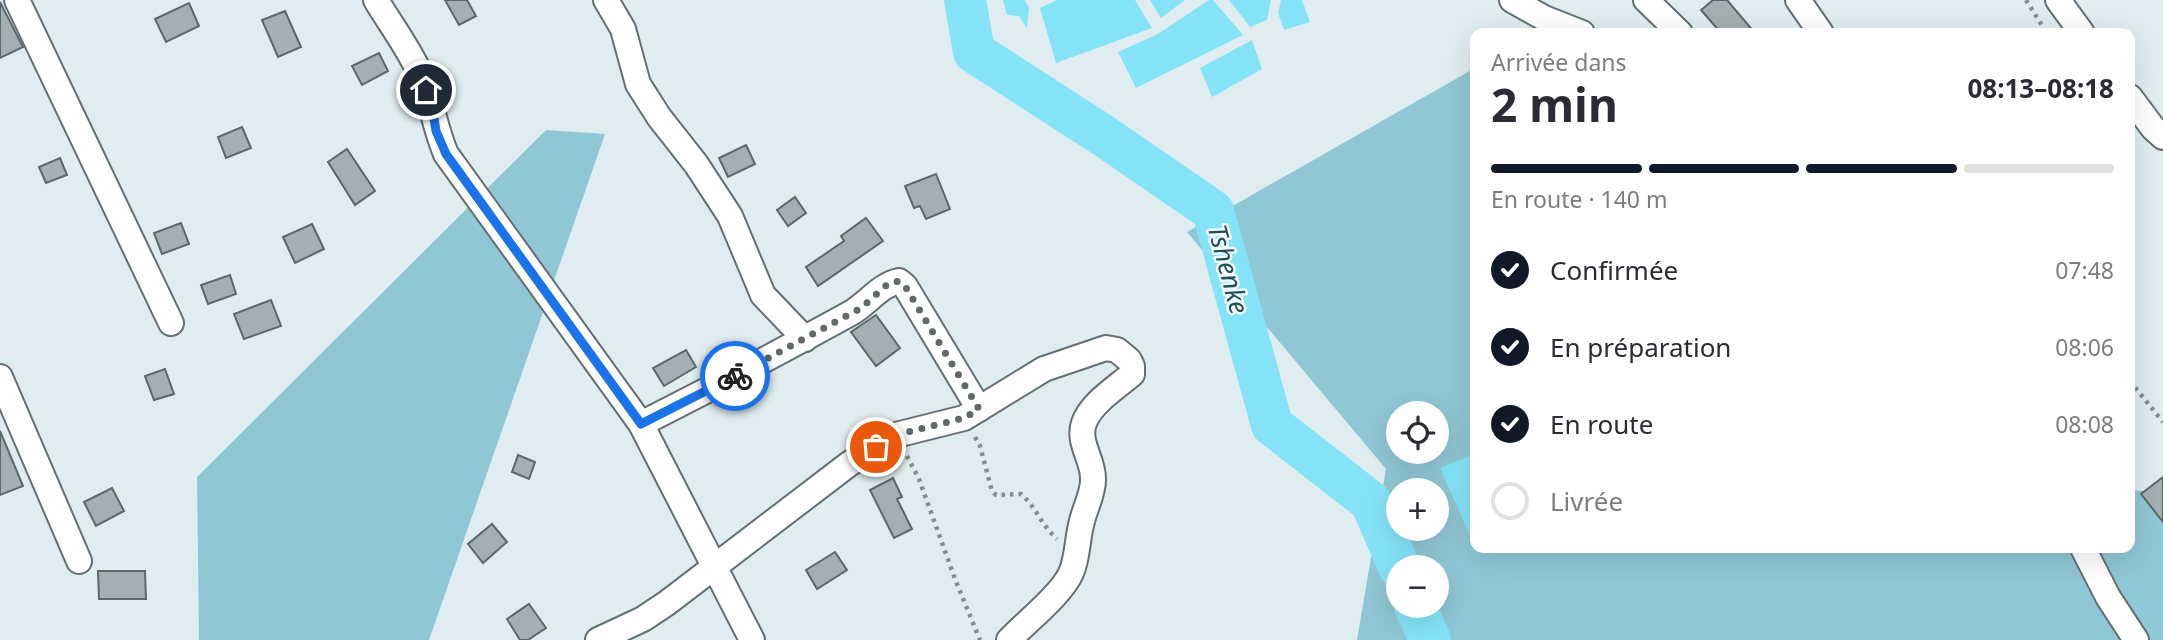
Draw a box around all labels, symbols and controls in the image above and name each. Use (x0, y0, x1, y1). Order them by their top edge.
text: Arrivée dans (1491, 46, 1627, 78)
pin (396, 60, 456, 120)
text: 08:13–08:18 (1967, 70, 2114, 106)
icon: home (407, 71, 445, 109)
text: 2 min (1491, 73, 1618, 135)
text: En route · 140 m (1491, 183, 1668, 215)
water label: Tshenke (1200, 220, 1258, 318)
icon: check (1491, 251, 1529, 289)
text: Confirmée (1550, 252, 1678, 288)
text: 07:48 (2055, 254, 2114, 286)
icon: check (1491, 328, 1529, 366)
text: En préparation (1550, 329, 1731, 365)
text: 08:06 (2055, 331, 2114, 363)
courier (700, 341, 770, 411)
icon: bike (716, 357, 754, 395)
map controls (1386, 401, 1449, 618)
button: locate (1386, 401, 1449, 464)
icon: check (1491, 405, 1529, 443)
text: En route (1550, 406, 1653, 442)
text: 08:08 (2055, 408, 2114, 440)
pin (846, 417, 906, 477)
icon: bag (857, 428, 895, 466)
button: + (1386, 478, 1449, 541)
text: Livrée (1550, 483, 1623, 519)
button: − (1386, 555, 1449, 618)

